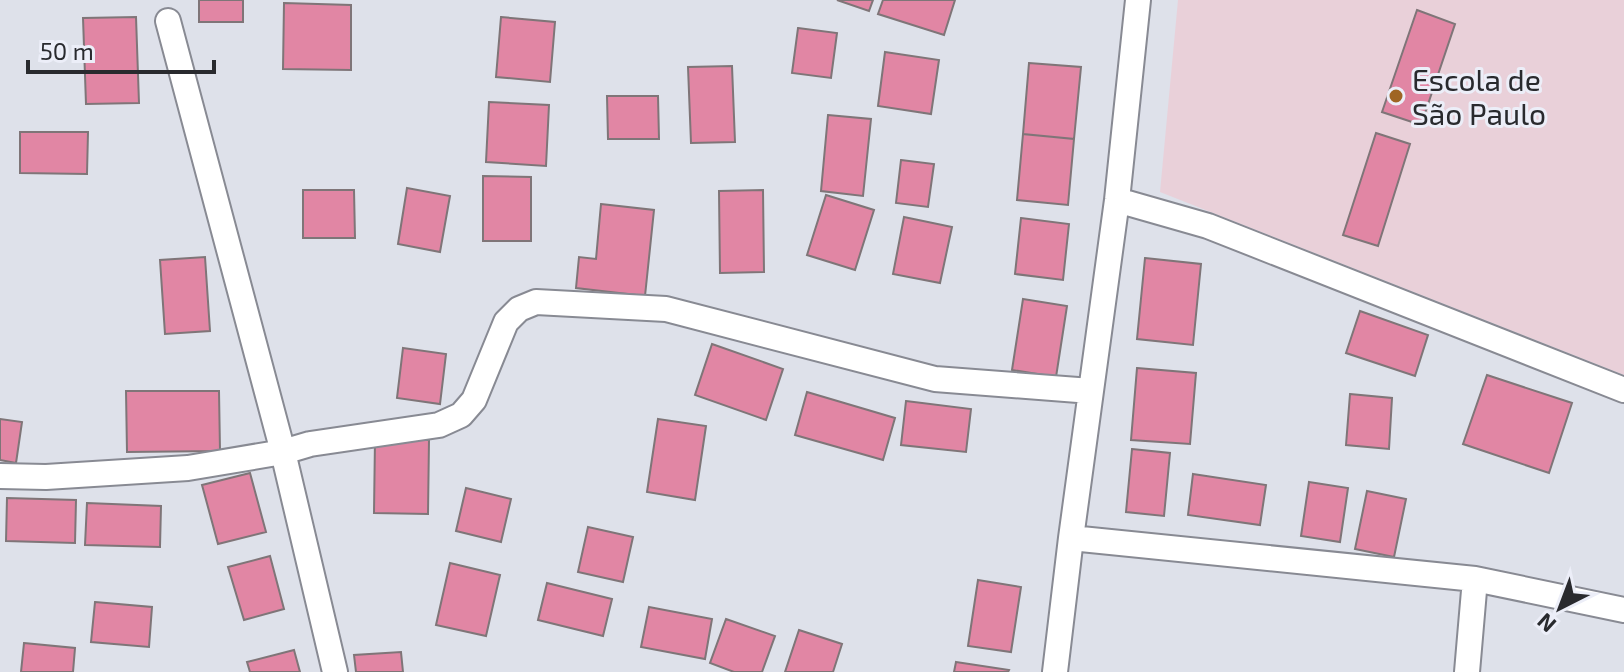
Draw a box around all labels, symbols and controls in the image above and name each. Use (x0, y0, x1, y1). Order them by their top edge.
scale bar (28, 24, 214, 74)
text: 50 m (40, 36, 94, 65)
place label: Escola de São Paulo (1412, 61, 1546, 131)
marker: Escola de São Paulo (1387, 87, 1405, 105)
north arrow (1520, 568, 1600, 648)
text: N (1531, 609, 1561, 639)

